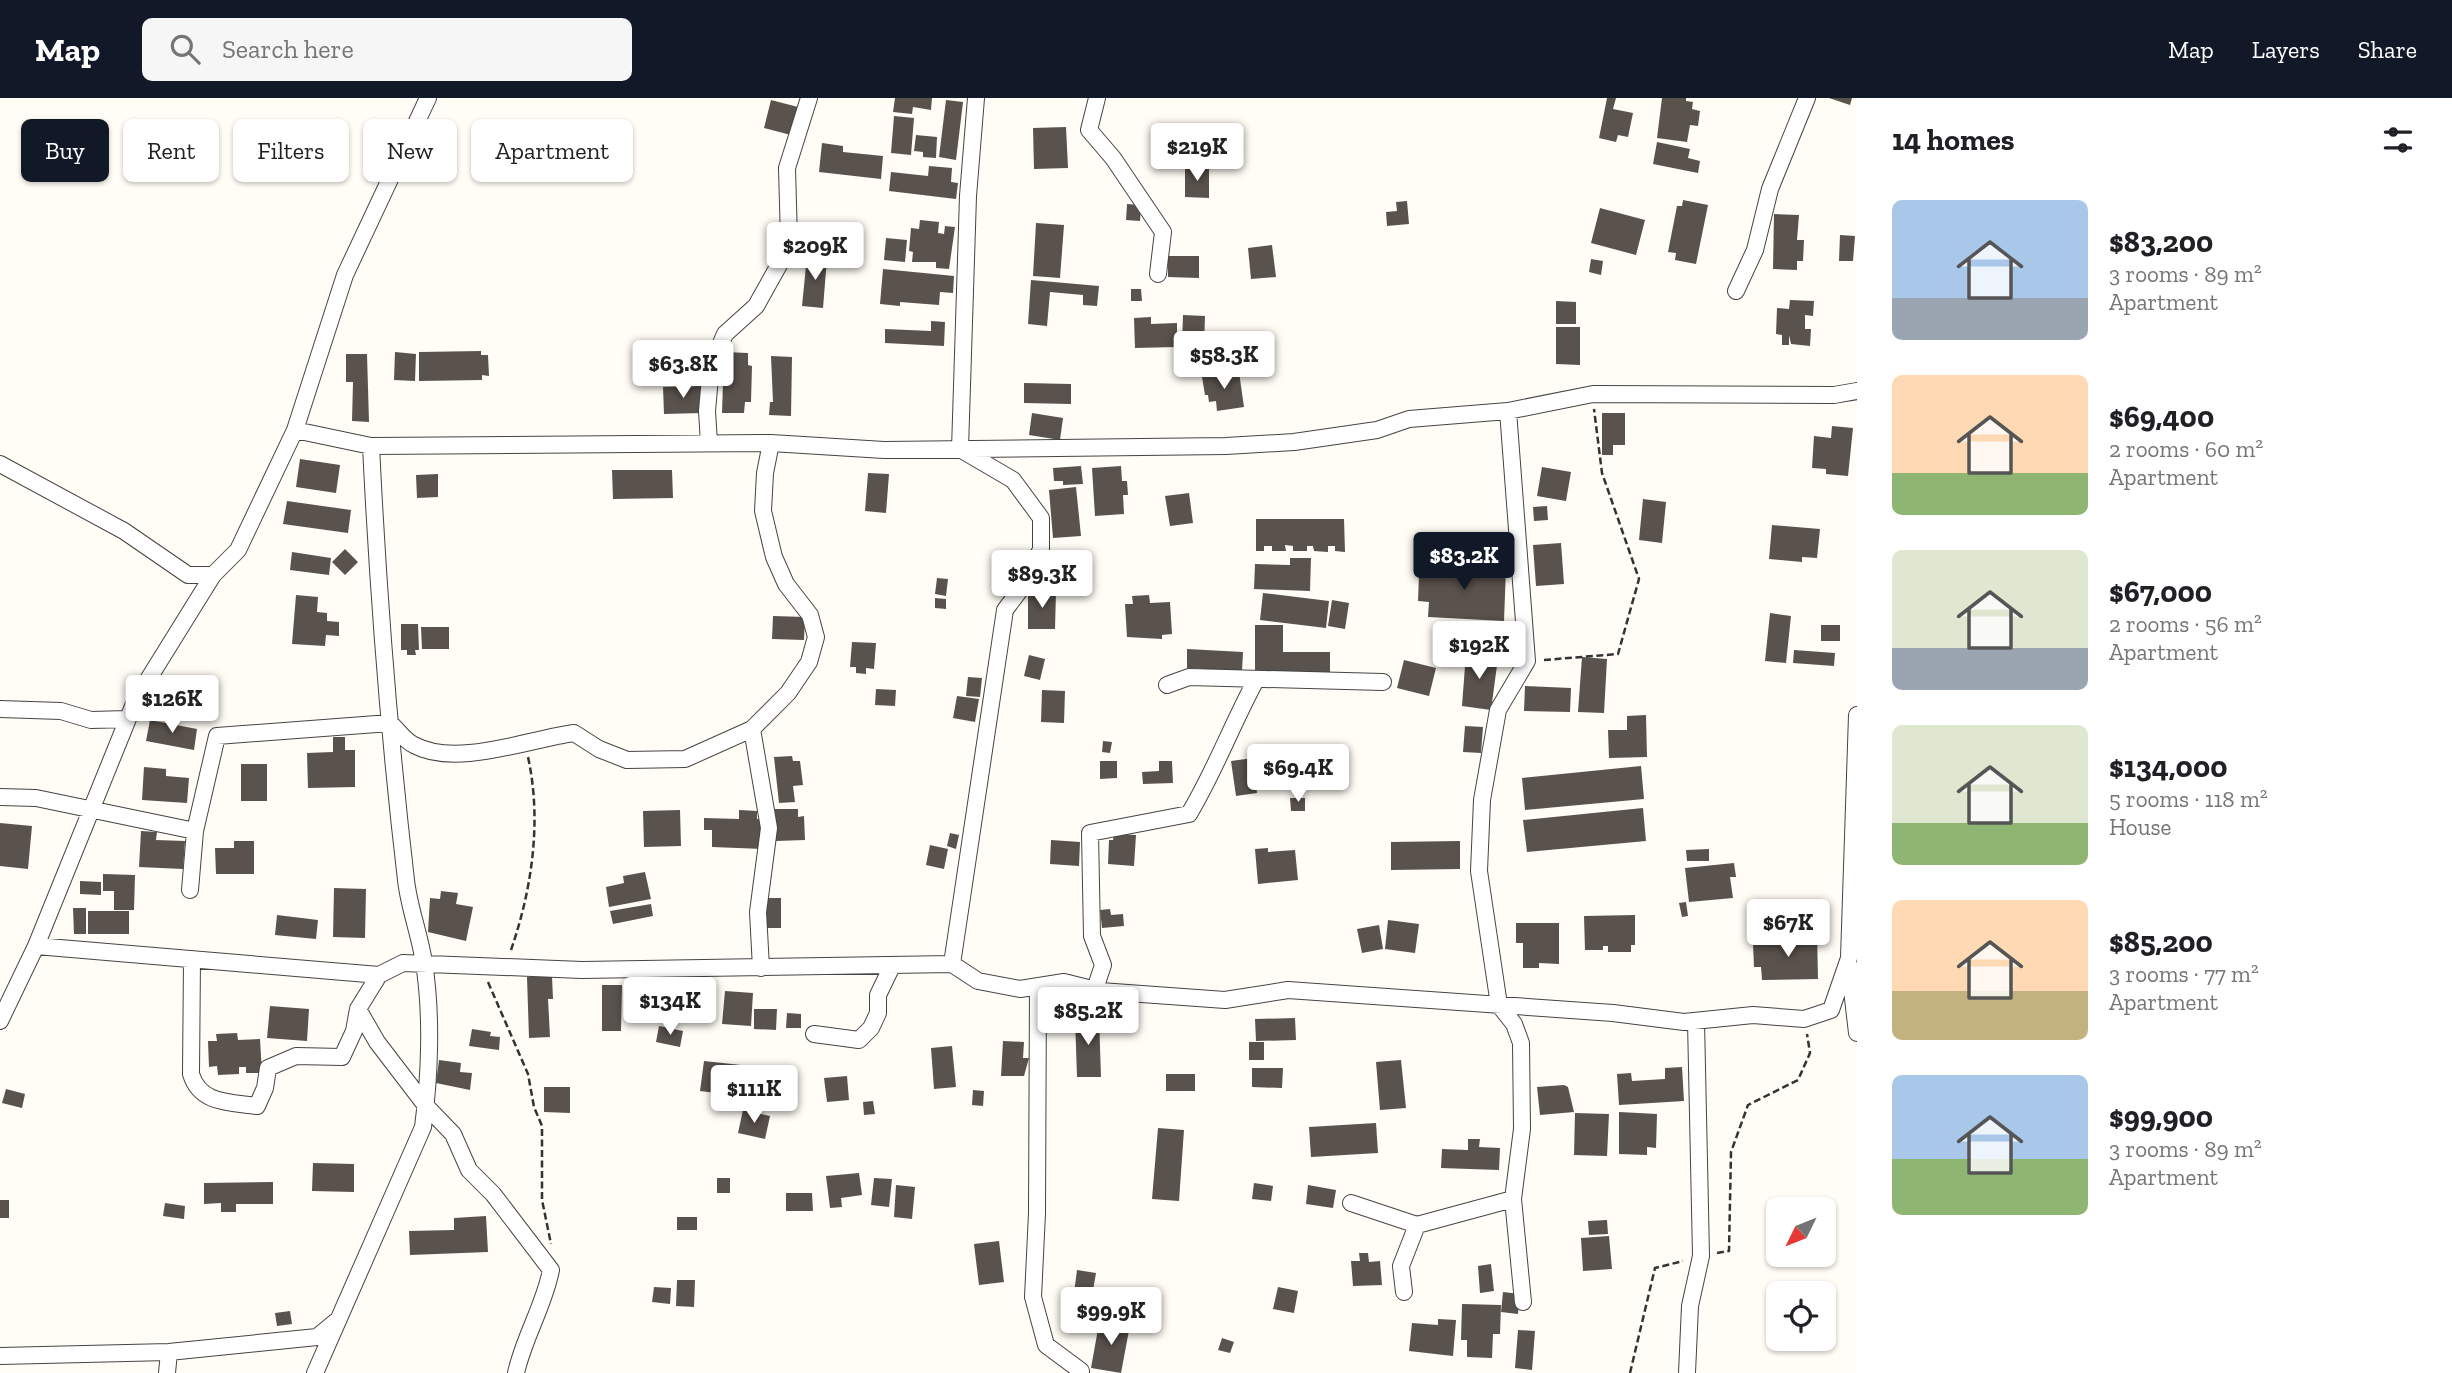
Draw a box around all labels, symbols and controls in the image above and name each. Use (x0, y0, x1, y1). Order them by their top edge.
search box (142, 18, 632, 81)
text: Map (35, 30, 100, 69)
icon: search (166, 30, 204, 68)
text: Search here (222, 33, 354, 65)
text: Map (2168, 35, 2214, 64)
text: Layers (2252, 35, 2320, 64)
text: Share (2358, 35, 2417, 64)
chip: Buy (21, 119, 109, 182)
chip: Rent (123, 119, 219, 182)
chip: Filters (233, 119, 349, 182)
chip: New (363, 119, 457, 182)
chip: Apartment (471, 119, 633, 182)
icon: filters (2379, 121, 2417, 159)
text: 14 homes (1892, 122, 2015, 158)
pin: $219K (1148, 123, 1246, 183)
text: $219K (1167, 132, 1227, 160)
pin: $209K (766, 222, 864, 282)
text: $83,200 (2109, 224, 2213, 260)
icon: home (1948, 228, 2032, 312)
text: $209K (783, 231, 847, 259)
text: 3 rooms · 89 m² (2109, 260, 2262, 288)
text: Apartment (2109, 288, 2218, 316)
pin: $58.3K (1167, 331, 1281, 391)
text: $58.3K (1190, 340, 1258, 368)
pin: $63.8K (626, 341, 740, 400)
text: $63.8K (648, 349, 718, 377)
text: $69,400 (2109, 399, 2214, 435)
icon: home (1948, 403, 2032, 487)
text: 2 rooms · 60 m² (2109, 435, 2263, 463)
text: Apartment (2109, 463, 2218, 491)
pin: $83.2K (1407, 532, 1521, 592)
text: $83.2K (1429, 541, 1499, 569)
pin: $89.3K (985, 550, 1099, 610)
text: $89.3K (1007, 559, 1077, 587)
text: $67,000 (2109, 574, 2212, 610)
icon: home (1948, 578, 2032, 662)
text: 2 rooms · 56 m² (2109, 610, 2262, 638)
pin: $192K (1430, 622, 1528, 681)
text: $192K (1449, 630, 1509, 658)
text: Apartment (2109, 638, 2218, 666)
pin: $126K (123, 676, 221, 735)
text: $126K (142, 684, 202, 712)
pin: $69.4K (1241, 744, 1355, 804)
text: $134,000 (2109, 749, 2227, 785)
text: $69.4K (1263, 753, 1333, 781)
icon: home (1948, 753, 2032, 837)
text: 5 rooms · 118 m² (2109, 785, 2268, 813)
text: House (2109, 813, 2171, 841)
pin: $67K (1747, 900, 1829, 959)
text: $67K (1763, 908, 1813, 936)
text: $85,200 (2109, 924, 2213, 960)
icon: home (1948, 928, 2032, 1012)
text: 3 rooms · 77 m² (2109, 960, 2259, 988)
pin: $134K (621, 978, 719, 1037)
text: $134K (639, 986, 701, 1014)
pin: $85.2K (1031, 988, 1145, 1047)
text: Apartment (2109, 988, 2218, 1016)
text: $85.2K (1054, 996, 1122, 1024)
pin: $111K (705, 1066, 803, 1125)
text: $111K (727, 1074, 781, 1102)
text: $99,900 (2109, 1099, 2213, 1135)
icon: home (1948, 1103, 2032, 1187)
text: 3 rooms · 89 m² (2109, 1135, 2262, 1163)
text: Apartment (2109, 1163, 2218, 1191)
north arrow (1766, 1197, 1836, 1267)
map controls (1766, 1197, 1836, 1351)
button: locate (1766, 1281, 1836, 1351)
pin: $99.9K (1054, 1288, 1168, 1347)
text: $99.9K (1077, 1296, 1145, 1324)

